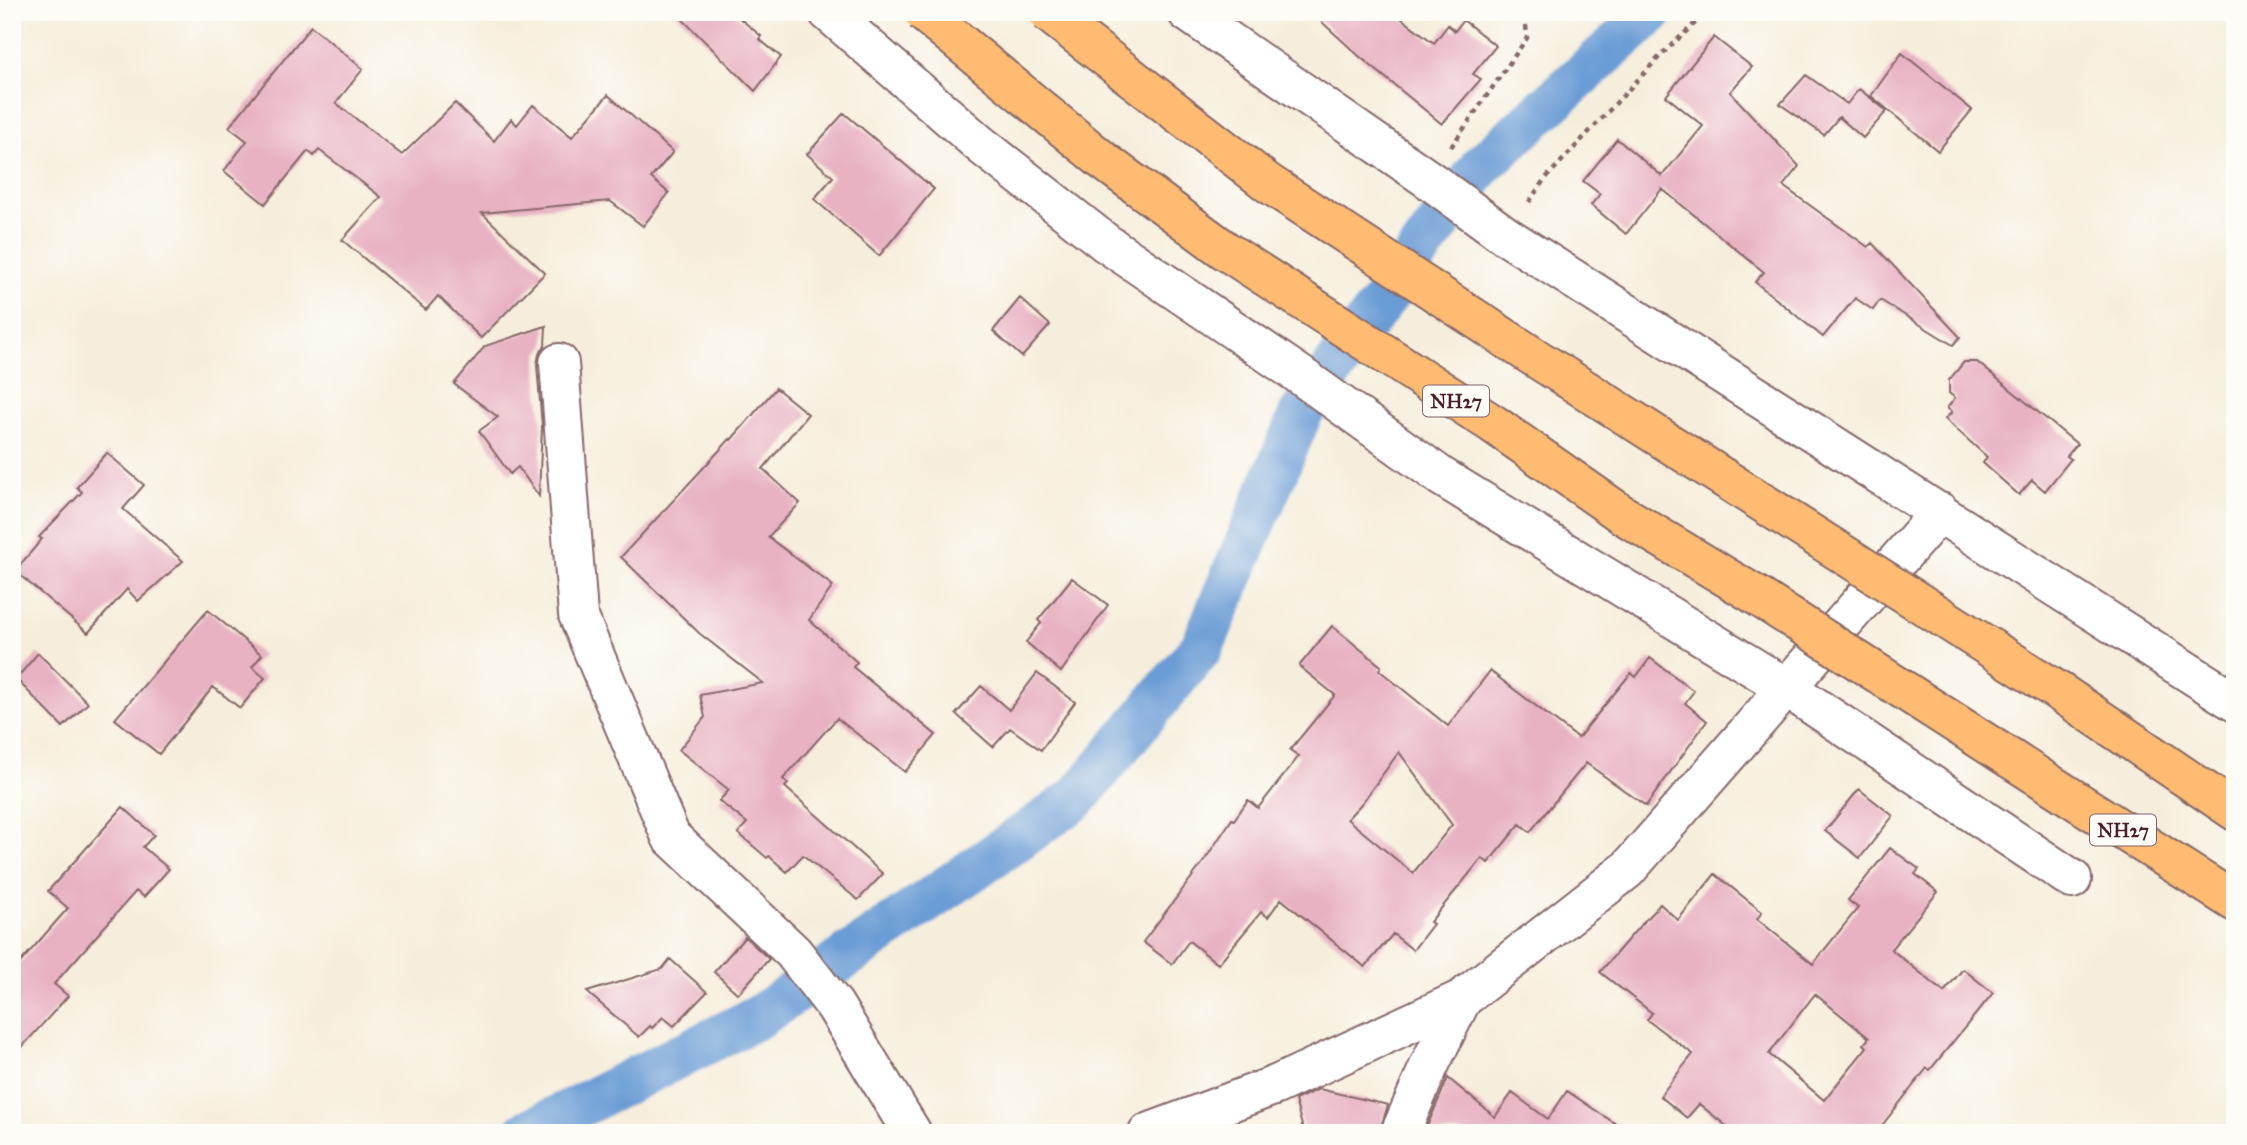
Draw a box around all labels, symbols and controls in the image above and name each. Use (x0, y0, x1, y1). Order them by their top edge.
road number: NH27 (1423, 386, 1489, 416)
road number: NH27 (2090, 814, 2156, 846)

